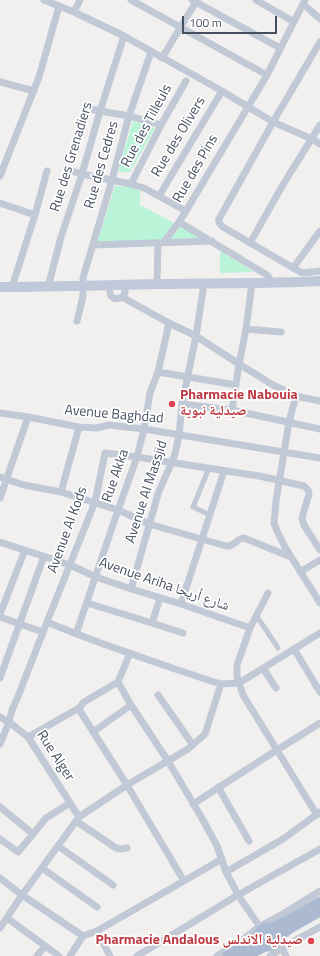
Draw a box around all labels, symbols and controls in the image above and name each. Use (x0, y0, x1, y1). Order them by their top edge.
scale bar (184, 8, 279, 34)
text: 100 m (189, 13, 222, 32)
street label: Rue des Tilleuls (118, 82, 176, 170)
street label: Rue des Olivers (148, 94, 210, 180)
street label: Rue des Grenadiers (47, 100, 97, 214)
street label: Rue des Cedres (81, 119, 123, 211)
street label: Rue des Pins (170, 132, 222, 206)
place label: Pharmacie Nabouia صيدلية نبوية (180, 388, 298, 420)
marker: Pharmacie Nabouia صيدلية نبوية (167, 399, 177, 409)
street label: Avenue Baghdad (64, 402, 164, 428)
street label: Avenue Al Massjid (123, 439, 171, 545)
street label: Rue Akka (99, 447, 133, 505)
street label: Avenue Al Kods (45, 485, 91, 575)
street label: Avenue Ariha شارع أريحا (97, 555, 231, 615)
street label: Rue Alger (32, 728, 78, 784)
place label: Pharmacie Andalous صيدلية الاندلس (96, 933, 303, 949)
marker: Pharmacie Andalous صيدلية الاندلس (306, 936, 316, 946)

